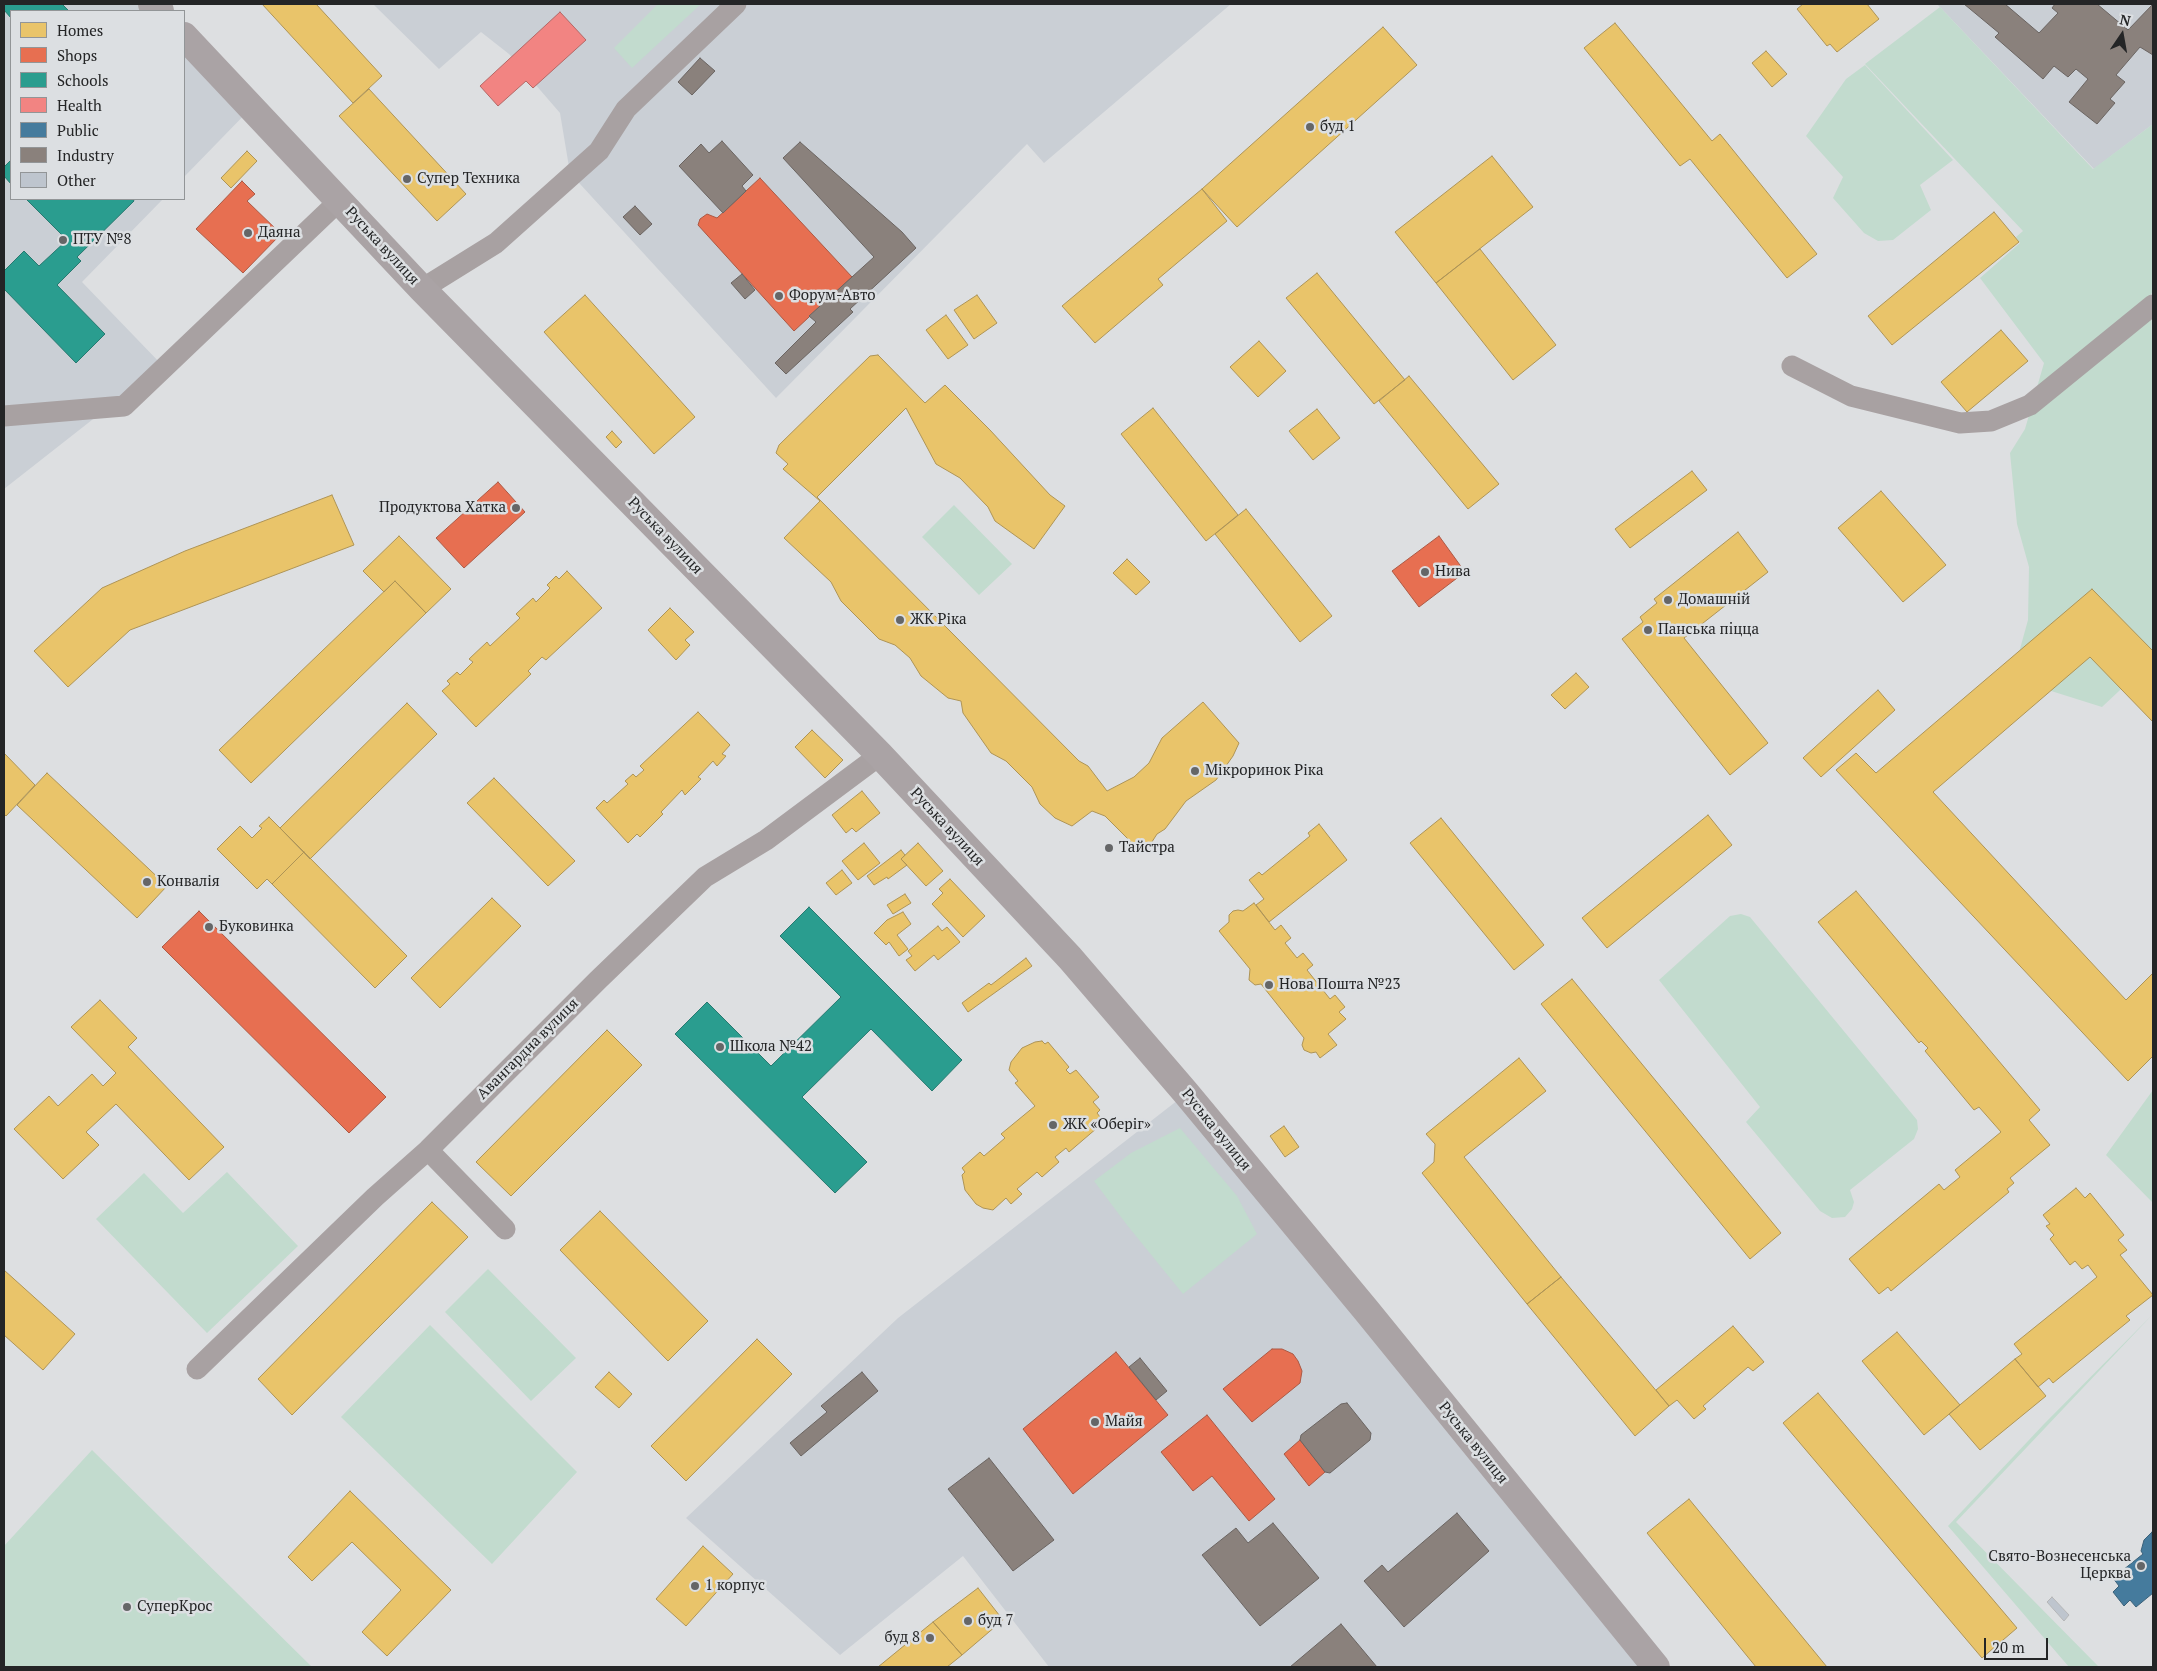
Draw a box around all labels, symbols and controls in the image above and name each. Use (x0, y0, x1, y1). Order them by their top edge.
text: N (2118, 9, 2132, 30)
legend (10, 10, 185, 200)
north arrow (2097, 10, 2147, 60)
text: Homes (57, 20, 103, 40)
text: Shops (57, 45, 97, 65)
text: Schools (57, 70, 108, 90)
text: Health (57, 95, 102, 115)
place label: буд 1 (1320, 118, 1355, 136)
text: Public (57, 120, 99, 140)
marker: буд 1 (1304, 121, 1316, 133)
text: Industry (57, 145, 114, 165)
text: Other (57, 170, 96, 190)
place label: Супер Техника (417, 170, 520, 188)
marker: Супер Техника (401, 173, 413, 185)
street label: Руська вулиця (341, 203, 423, 289)
place label: Даяна (258, 224, 301, 242)
marker: Даяна (242, 227, 254, 239)
place label: ПТУ №8 (73, 231, 131, 249)
marker: ПТУ №8 (57, 234, 69, 246)
place label: Форум-Авто (789, 287, 876, 305)
marker: Форум-Авто (773, 290, 785, 302)
street label: Руська вулиця (624, 494, 706, 578)
place label: Продуктова Хатка (379, 499, 506, 517)
marker: Продуктова Хатка (510, 502, 522, 514)
place label: Нива (1435, 563, 1471, 581)
marker: Нива (1419, 566, 1431, 578)
place label: Домашній (1678, 591, 1750, 609)
marker: Домашній (1662, 594, 1674, 606)
place label: ЖК Ріка (910, 611, 967, 629)
marker: ЖК Ріка (894, 614, 906, 626)
place label: Панська пiцца (1658, 621, 1759, 639)
marker: Панська пiцца (1642, 624, 1654, 636)
place label: Мікроринок Ріка (1205, 762, 1323, 780)
marker: Мікроринок Ріка (1189, 765, 1201, 777)
street label: Руська вулиця (906, 784, 988, 870)
place label: Тайстра (1119, 839, 1175, 857)
marker: Тайстра (1103, 842, 1115, 854)
place label: Конвалія (157, 873, 220, 891)
marker: Конвалія (141, 876, 153, 888)
place label: Буковинка (219, 918, 294, 936)
marker: Буковинка (203, 921, 215, 933)
place label: Нова Пошта №23 (1279, 976, 1400, 994)
marker: Нова Пошта №23 (1263, 979, 1275, 991)
street label: Авангардна вулиця (474, 995, 582, 1103)
place label: Школа №42 (730, 1038, 812, 1056)
marker: Школа №42 (714, 1041, 726, 1053)
street label: Руська вулиця (1178, 1086, 1254, 1174)
place label: ЖК «Оберіг» (1063, 1116, 1151, 1134)
marker: ЖК «Оберіг» (1047, 1119, 1059, 1131)
street label: Руська вулиця (1435, 1399, 1511, 1487)
place label: Майя (1105, 1413, 1143, 1431)
marker: Майя (1089, 1416, 1101, 1428)
place label: Свято-Вознесенська Церква (1988, 1548, 2131, 1583)
marker: Свято-Вознесенська Церква (2135, 1560, 2147, 1572)
place label: 1 корпус (705, 1577, 765, 1595)
marker: 1 корпус (689, 1580, 701, 1592)
place label: СуперКрос (137, 1598, 212, 1616)
marker: СуперКрос (121, 1601, 133, 1613)
place label: буд 7 (978, 1612, 1013, 1630)
marker: буд 7 (962, 1615, 974, 1627)
scale bar (1987, 1628, 2051, 1660)
place label: буд 8 (885, 1629, 920, 1647)
marker: буд 8 (924, 1632, 936, 1644)
text: 20 m (1992, 1637, 2025, 1657)

